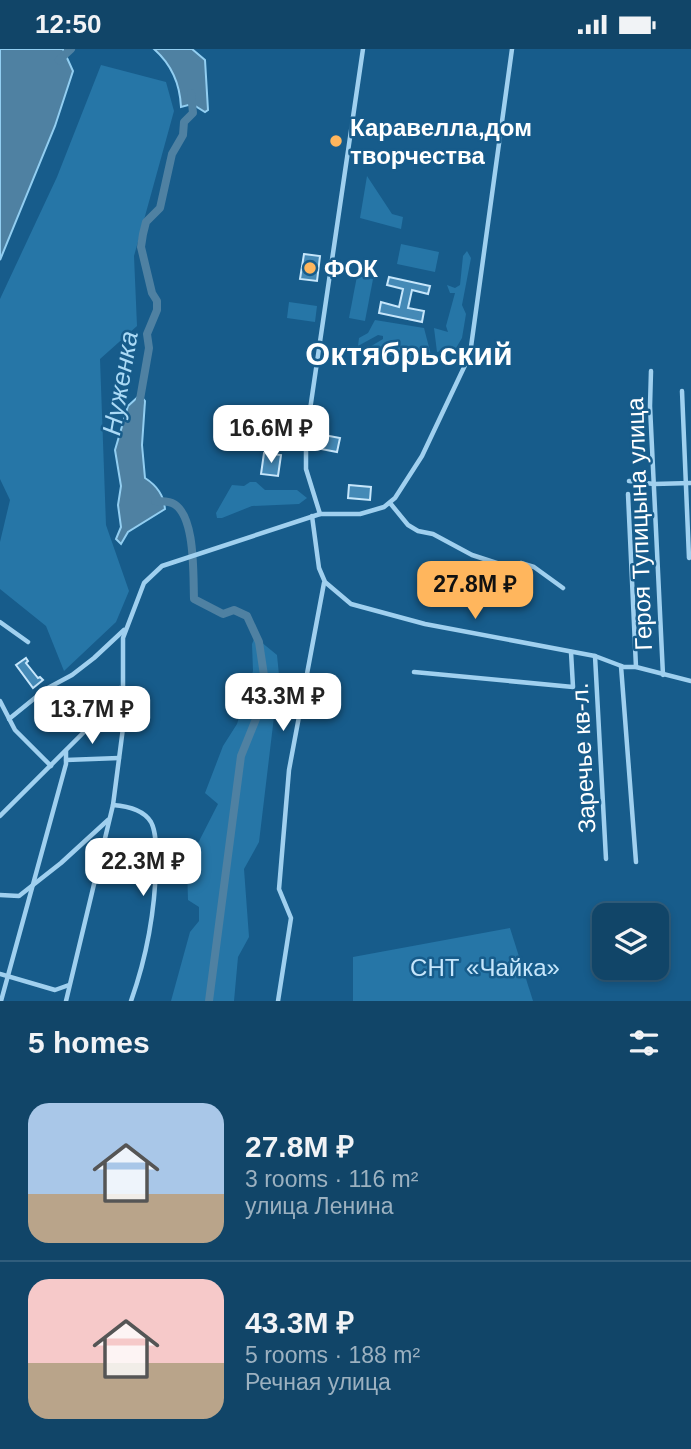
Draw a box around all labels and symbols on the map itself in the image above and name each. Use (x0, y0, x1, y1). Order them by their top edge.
place label: Каравелла,дом творчества (350, 114, 532, 169)
marker: Каравелла,дом творчества (328, 133, 344, 149)
place label: ФОК (324, 255, 378, 282)
marker: ФОК (302, 260, 318, 276)
water label: Нуженка (96, 328, 144, 438)
district label: Октябрьский (305, 336, 513, 372)
street label: Героя Тупицына улица (621, 396, 657, 651)
pin: 16.6M ₽ (206, 405, 336, 465)
pin: 27.8M ₽ (410, 561, 540, 621)
pin: 43.3M ₽ (218, 673, 348, 733)
street label: Заречье кв-л. (566, 682, 600, 834)
pin: 13.7M ₽ (27, 687, 157, 746)
pin: 22.3M ₽ (78, 839, 208, 898)
park label: СНТ «Чайка» (410, 954, 560, 981)

